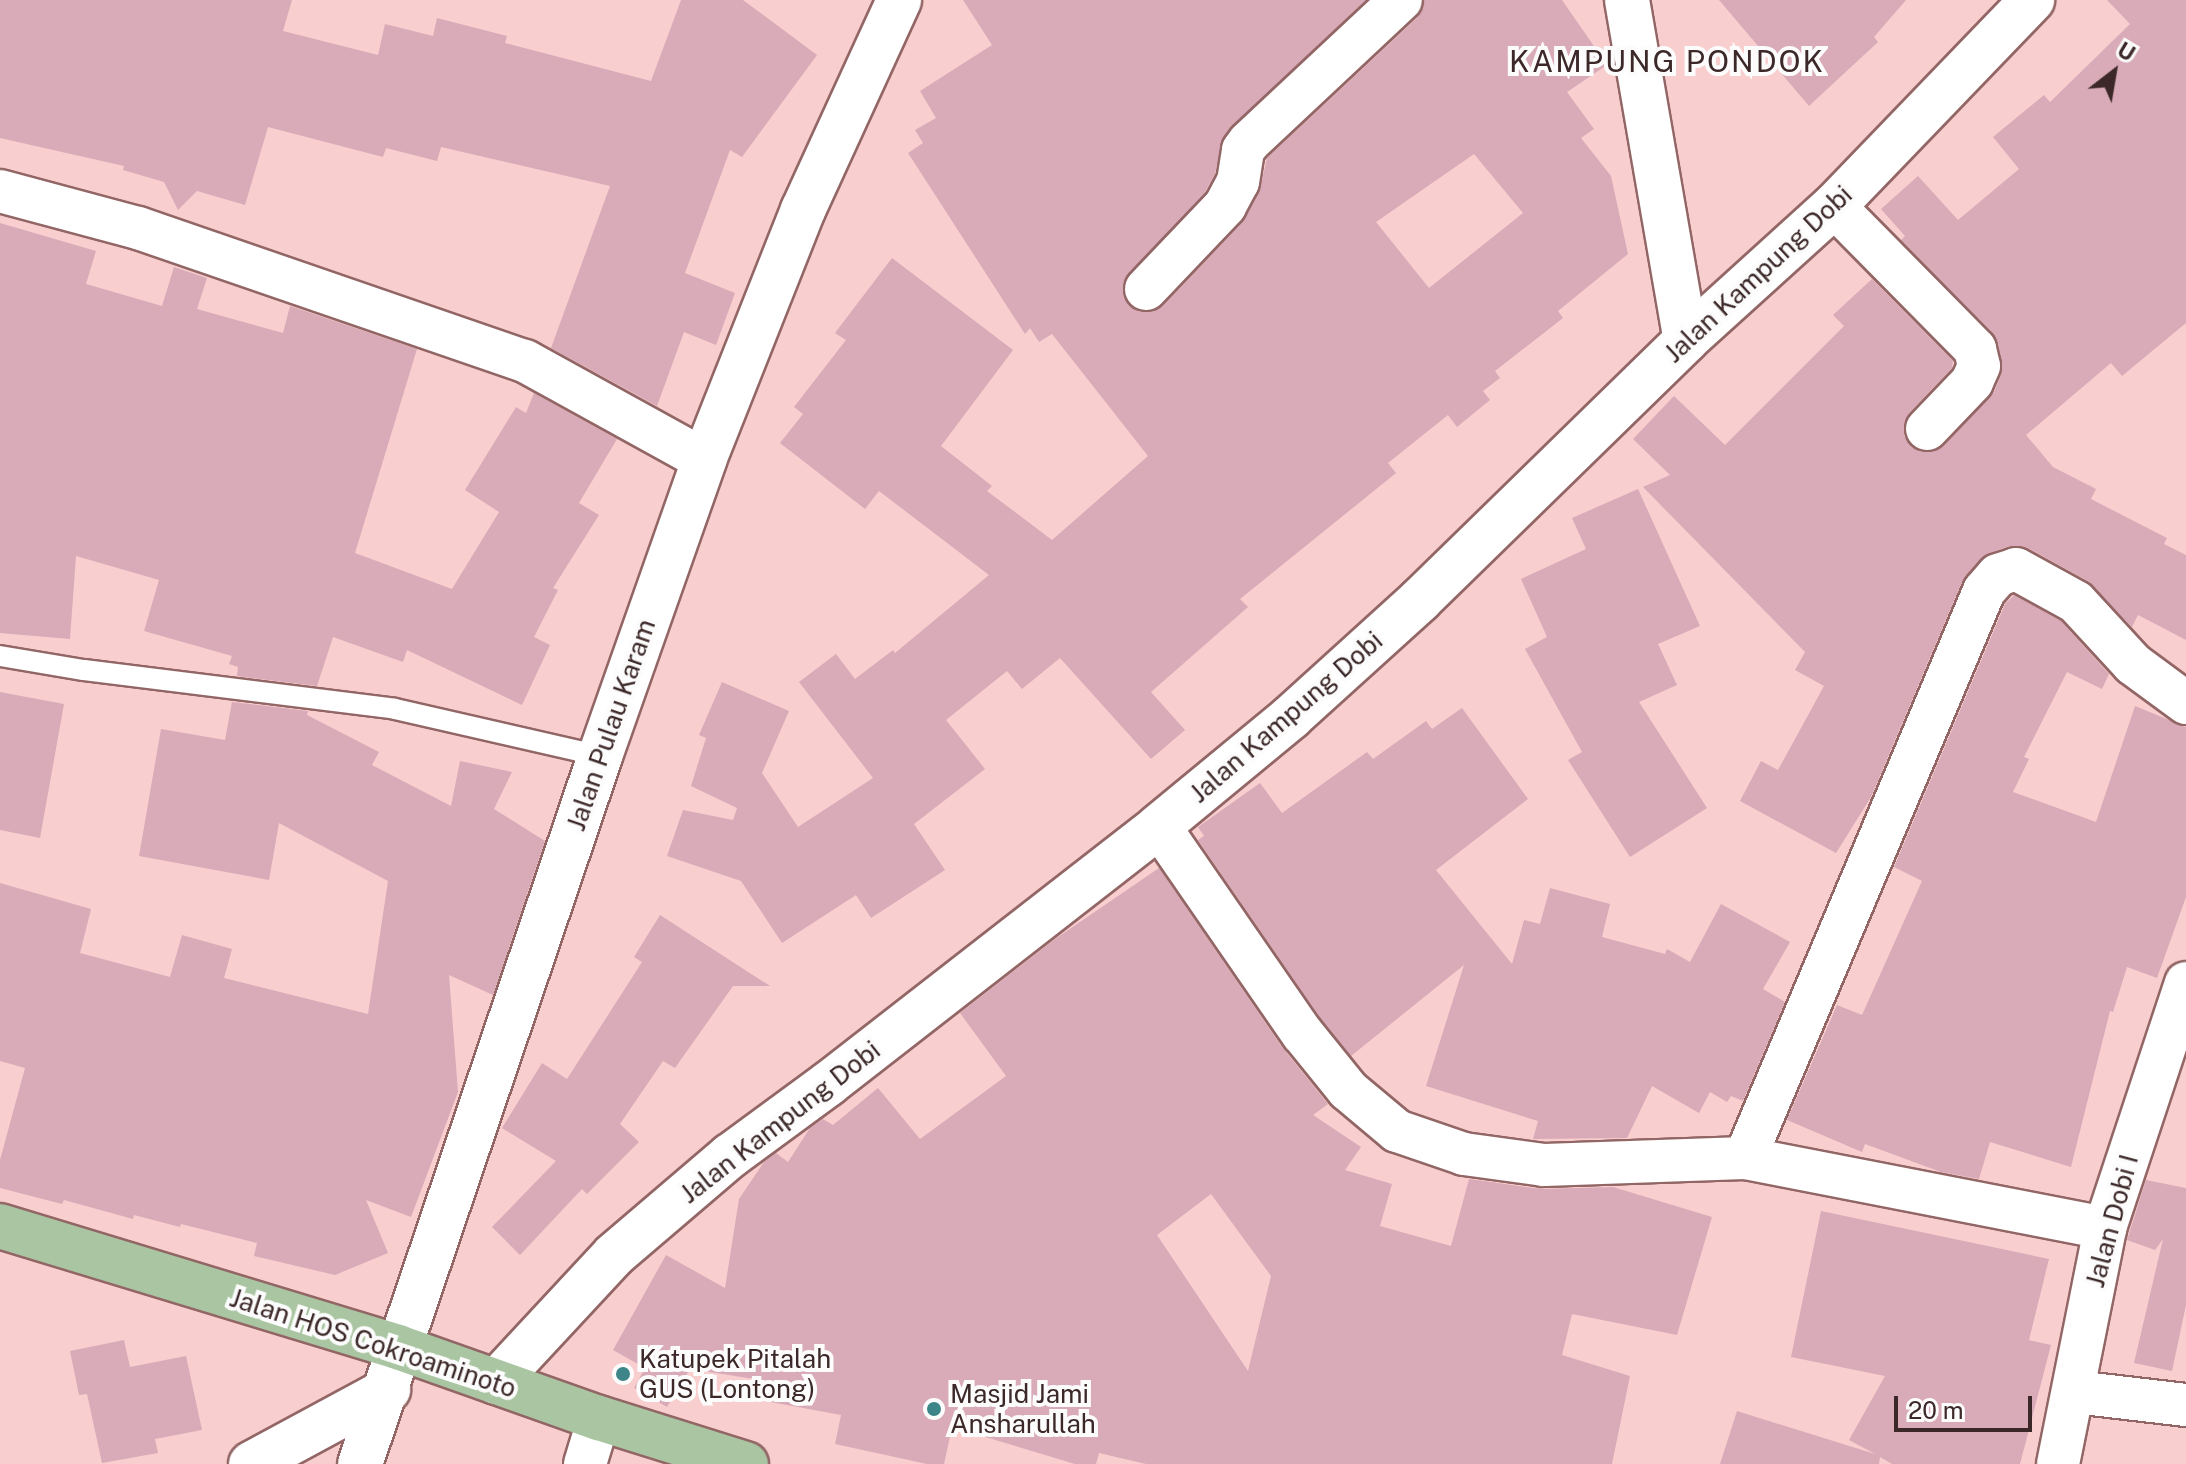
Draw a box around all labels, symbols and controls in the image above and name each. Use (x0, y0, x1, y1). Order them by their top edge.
north arrow (2074, 32, 2154, 112)
text: U (2113, 36, 2140, 67)
district label: KAMPUNG PONDOK (1509, 43, 1825, 79)
street label: Jalan Kampung Dobi (1658, 179, 1858, 369)
street label: Jalan Pulau Karam (560, 615, 662, 835)
street label: Jalan Kampung Dobi (1183, 625, 1389, 809)
street label: Jalan Kampung Dobi (674, 1034, 886, 1210)
street label: Jalan Dobi I (2079, 1151, 2145, 1291)
street label: Jalan HOS Cokroaminoto (226, 1282, 520, 1404)
place label: Katupek Pitalah GUS (Lontong) (639, 1343, 831, 1404)
marker: Katupek Pitalah GUS (Lontong) (614, 1365, 632, 1383)
place label: Masjid Jami Ansharullah (950, 1378, 1096, 1440)
scale bar (1898, 1380, 2036, 1430)
text: 20 m (1908, 1396, 1964, 1424)
marker: Masjid Jami Ansharullah (925, 1400, 943, 1418)

